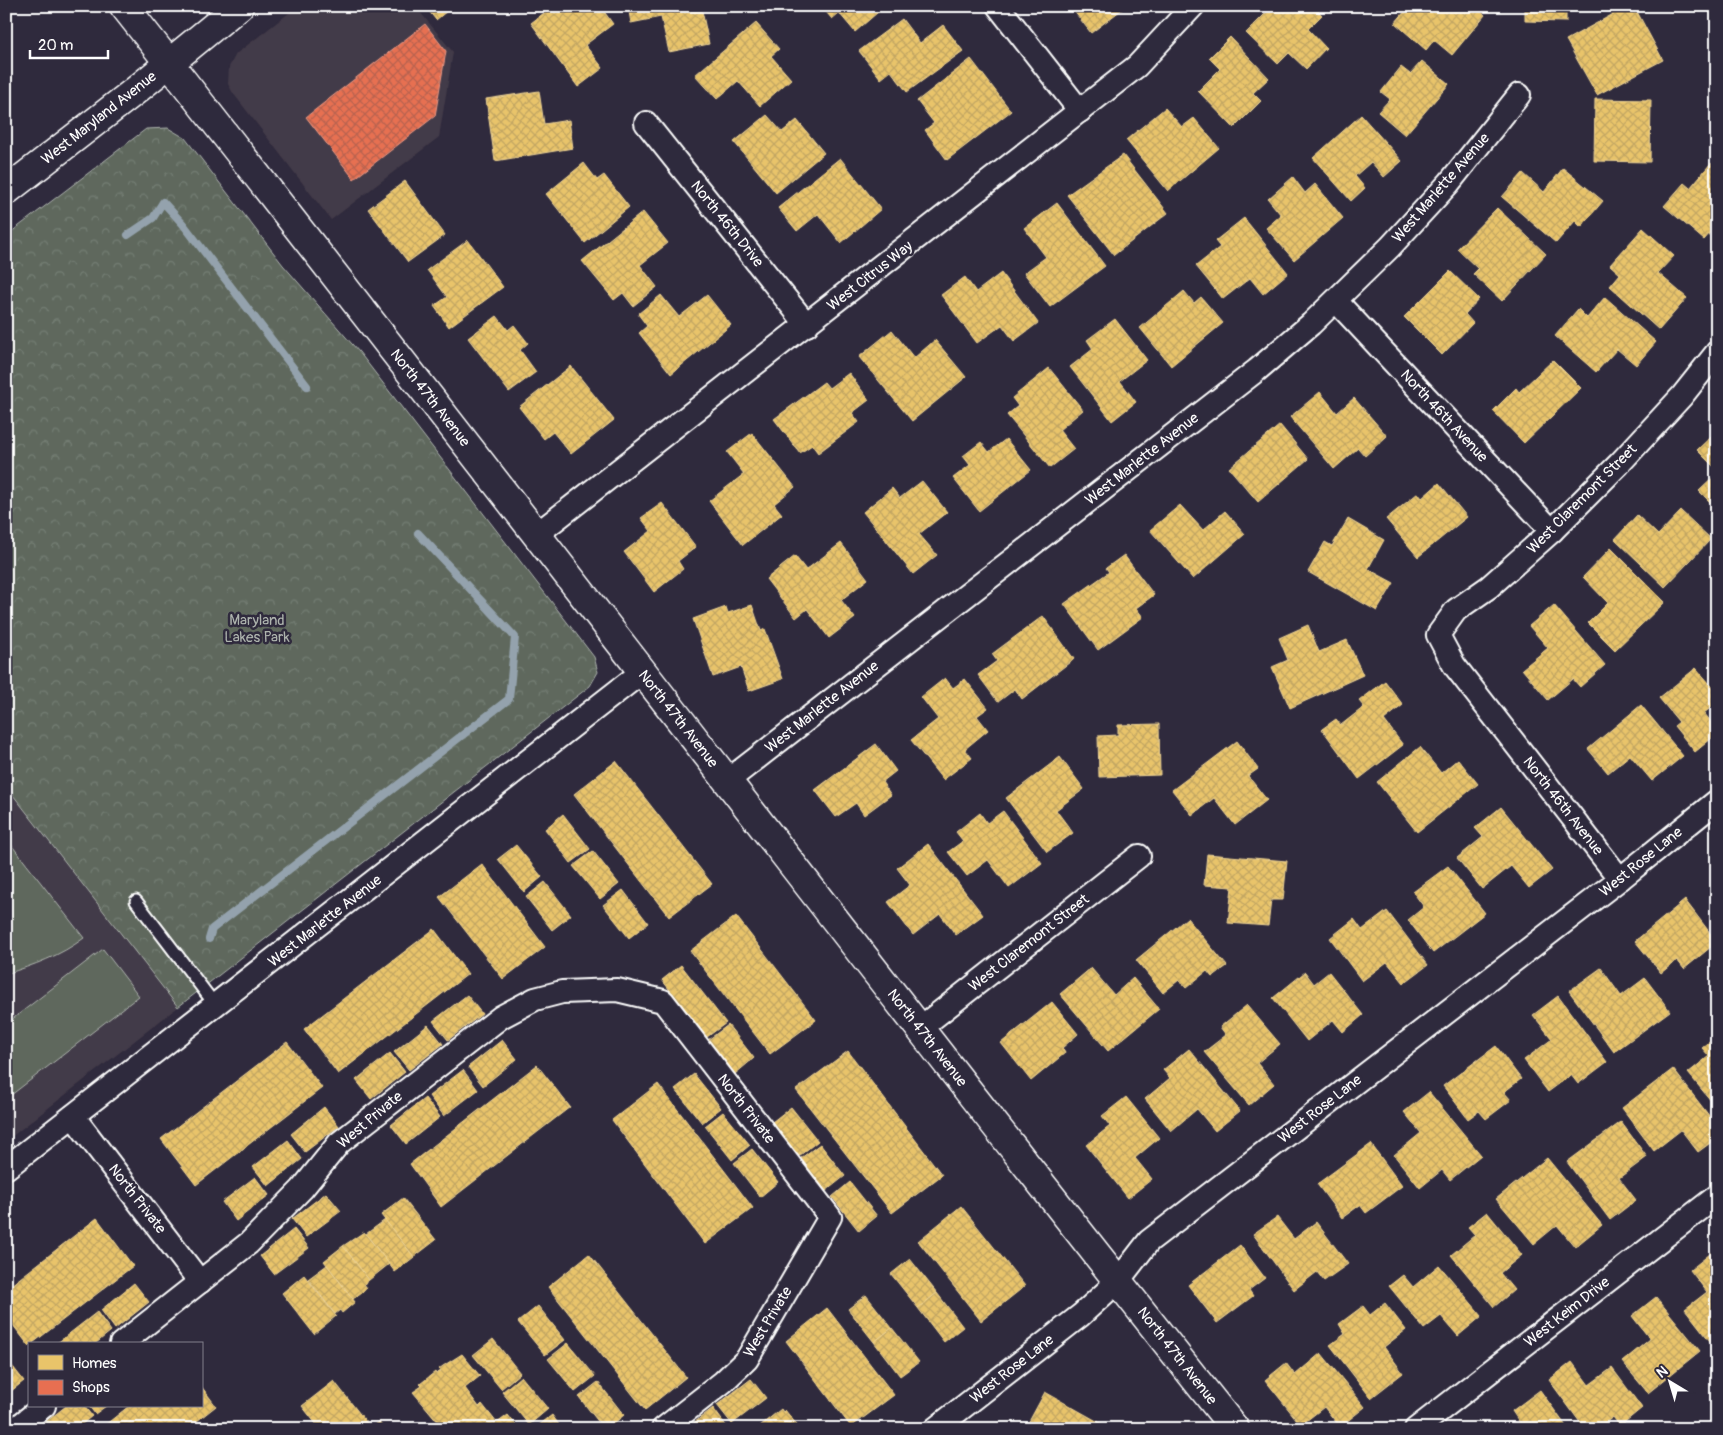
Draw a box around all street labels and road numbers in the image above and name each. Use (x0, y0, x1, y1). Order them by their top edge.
street label: West Maryland Avenue (38, 67, 161, 169)
street label: West Marlette Avenue (1388, 129, 1494, 247)
street label: North 46th Drive (686, 177, 768, 272)
street label: West Citrus Way (823, 236, 917, 315)
street label: North 47th Avenue (386, 345, 474, 451)
street label: North 46th Avenue (1396, 366, 1492, 467)
street label: West Marlette Avenue (1081, 408, 1203, 509)
street label: West Claremont Street (1523, 439, 1642, 558)
street label: West Marlette Avenue (761, 656, 883, 757)
street label: North 47th Avenue (634, 666, 722, 772)
street label: North 46th Avenue (1519, 753, 1608, 860)
street label: West Rose Lane (1596, 822, 1687, 901)
street label: West Marlette Avenue (264, 870, 386, 971)
street label: West Claremont Street (965, 889, 1094, 996)
street label: North 47th Avenue (883, 985, 971, 1091)
street label: North Private (713, 1070, 779, 1148)
street label: West Rose Lane (1274, 1070, 1366, 1148)
street label: West Private (333, 1087, 407, 1153)
street label: North Private (104, 1160, 170, 1238)
street label: West Keim Drive (1520, 1272, 1614, 1351)
street label: West Private (739, 1283, 797, 1361)
street label: North 47th Avenue (1133, 1303, 1221, 1409)
street label: West Rose Lane (966, 1330, 1058, 1408)

